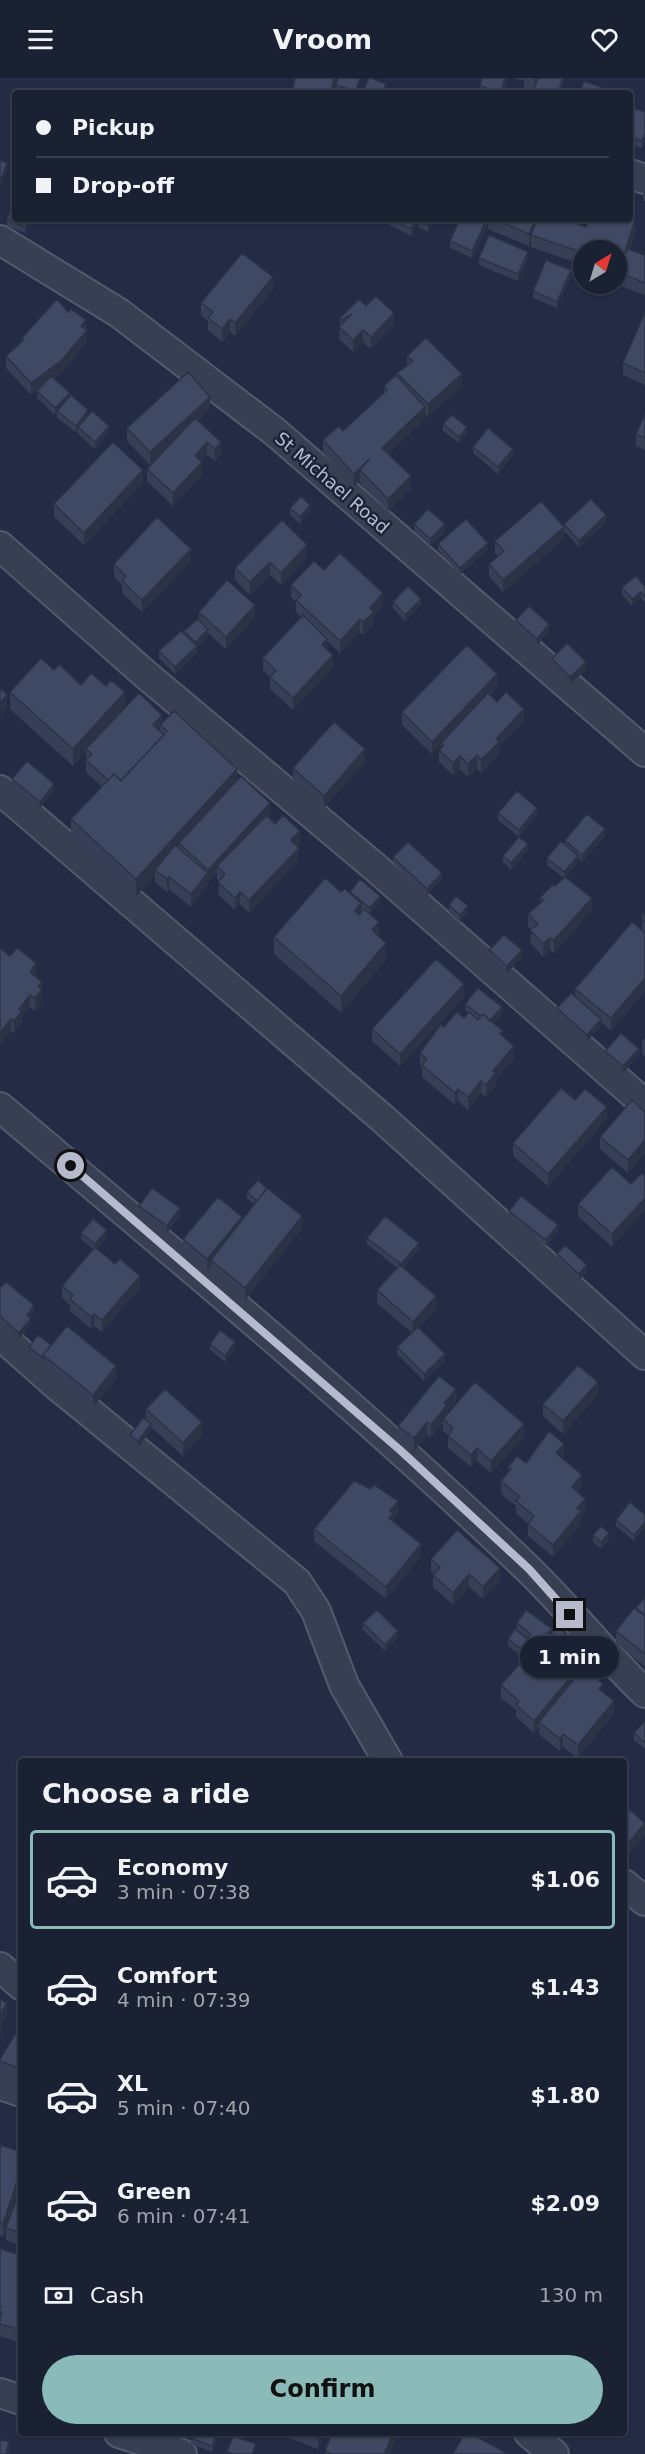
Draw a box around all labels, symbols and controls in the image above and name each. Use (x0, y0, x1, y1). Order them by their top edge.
icon: menu (24, 23, 57, 56)
icon: heart (588, 23, 621, 56)
text: Vroom (273, 24, 372, 55)
text: Pickup (72, 115, 155, 140)
text: Drop-off (72, 173, 174, 198)
north arrow (573, 240, 627, 294)
map controls (573, 240, 627, 294)
street label: St Michael Road (271, 427, 394, 538)
route start (57, 1152, 84, 1179)
route end (556, 1601, 583, 1628)
callout: 1 min (520, 1636, 620, 1678)
text: 1 min (538, 1645, 601, 1669)
text: Choose a ride (42, 1778, 250, 1809)
icon: car (45, 1853, 99, 1907)
text: Economy (117, 1855, 228, 1880)
text: $1.06 (530, 1867, 600, 1892)
text: 3 min · 07:38 (117, 1880, 251, 1904)
icon: car (45, 1961, 99, 2015)
text: Comfort (117, 1963, 217, 1988)
text: $1.43 (530, 1975, 600, 2000)
text: 4 min · 07:39 (117, 1988, 251, 2012)
icon: car (45, 2069, 99, 2123)
text: XL (117, 2071, 148, 2096)
text: $1.80 (530, 2083, 600, 2108)
text: 5 min · 07:40 (117, 2096, 251, 2120)
icon: car (45, 2177, 99, 2231)
text: Green (117, 2179, 191, 2204)
text: $2.09 (530, 2191, 600, 2216)
text: 6 min · 07:41 (117, 2204, 251, 2228)
icon: cash (42, 2279, 75, 2312)
text: Cash (90, 2283, 144, 2308)
text: 130 m (539, 2283, 603, 2307)
button: Confirm (42, 2355, 603, 2424)

